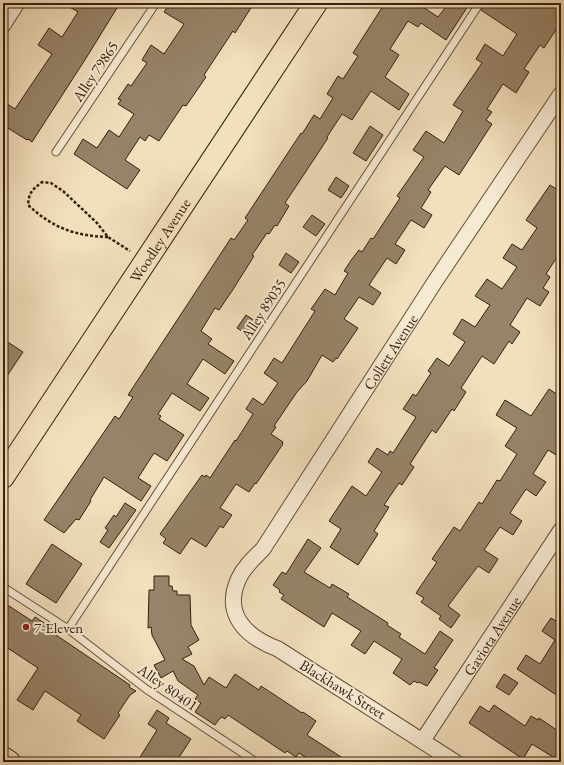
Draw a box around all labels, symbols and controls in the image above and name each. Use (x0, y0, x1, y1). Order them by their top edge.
street label: Alley 79865 (67, 37, 122, 106)
street label: Woodley Avenue (125, 194, 194, 286)
street label: Alley 89035 (236, 275, 290, 344)
street label: Collett Avenue (359, 310, 421, 393)
street label: Gaviota Avenue (459, 592, 525, 679)
place label: 7-Eleven (34, 618, 83, 637)
marker: 7-Eleven (21, 622, 31, 632)
street label: Blackhawk Street (296, 655, 390, 723)
street label: Alley 80401 (133, 659, 202, 715)

